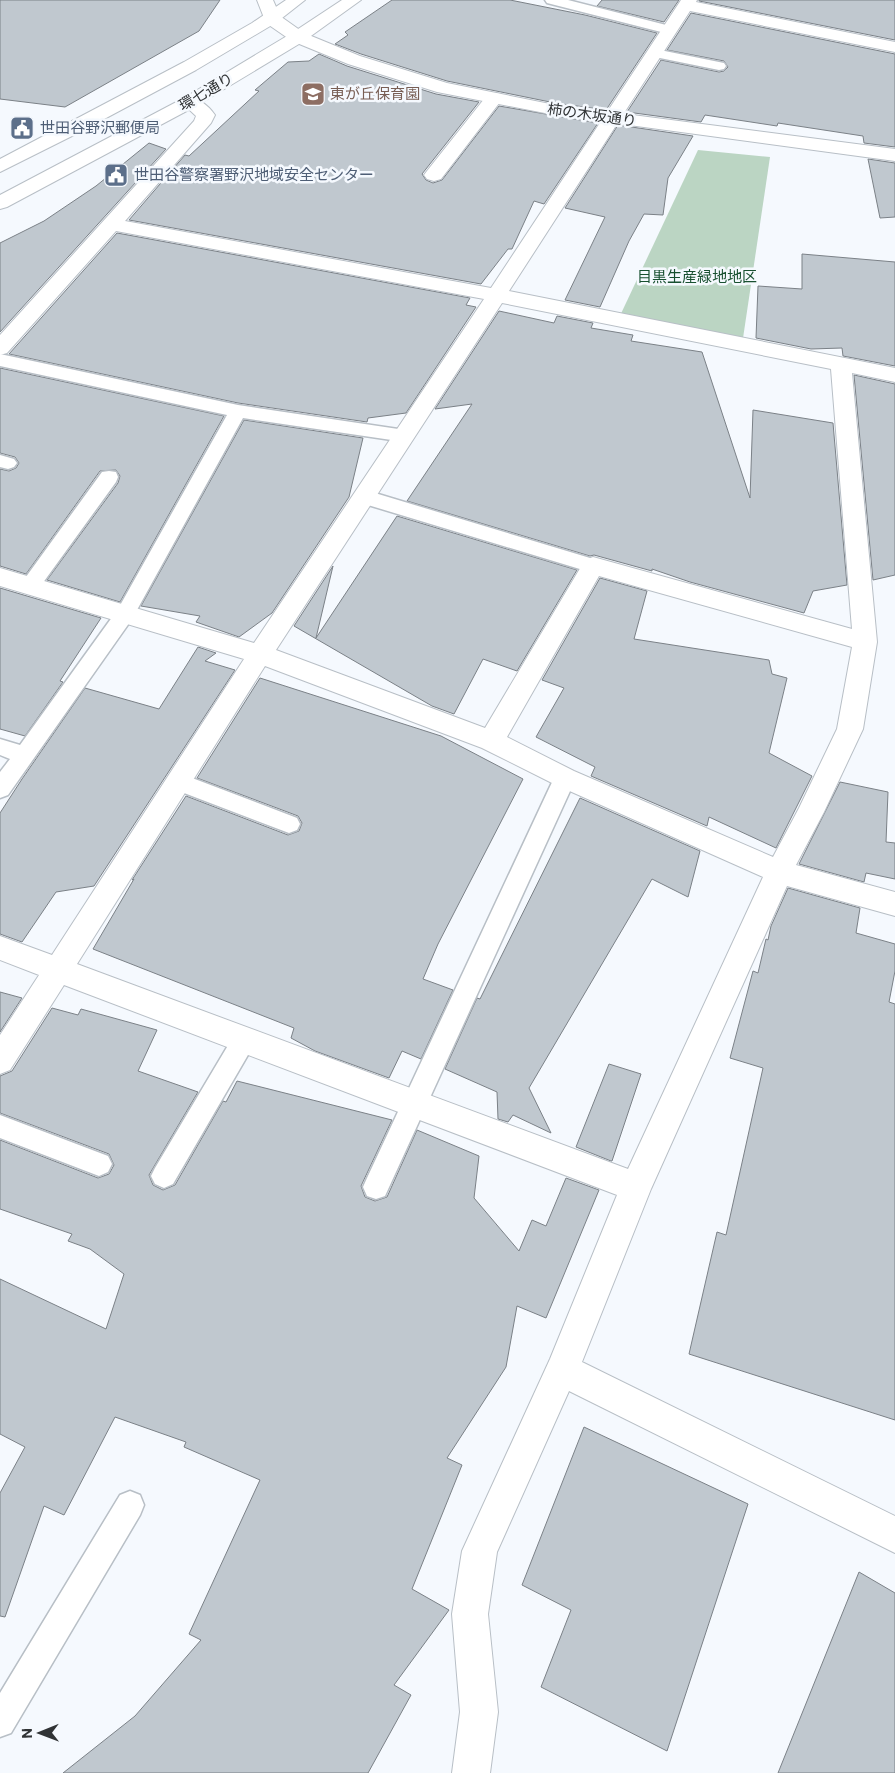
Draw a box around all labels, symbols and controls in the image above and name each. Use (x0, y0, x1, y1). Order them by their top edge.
street label: 環七通り (175, 68, 236, 114)
school or university icon: 東が丘保育園 (300, 81, 326, 107)
place label: 東が丘保育園 (330, 84, 420, 102)
street label: 柿の木坂通り (546, 99, 638, 129)
public building icon: 世田谷野沢郵便局 (9, 115, 35, 141)
place label: 世田谷野沢郵便局 (40, 118, 160, 136)
public building icon: 世田谷警察署野沢地域安全センター (103, 162, 129, 188)
place label: 世田谷警察署野沢地域安全センター (134, 165, 374, 183)
park label: 目黒生産緑地地区 (637, 267, 757, 285)
north arrow (15, 1708, 65, 1758)
text: N (18, 1728, 35, 1739)

